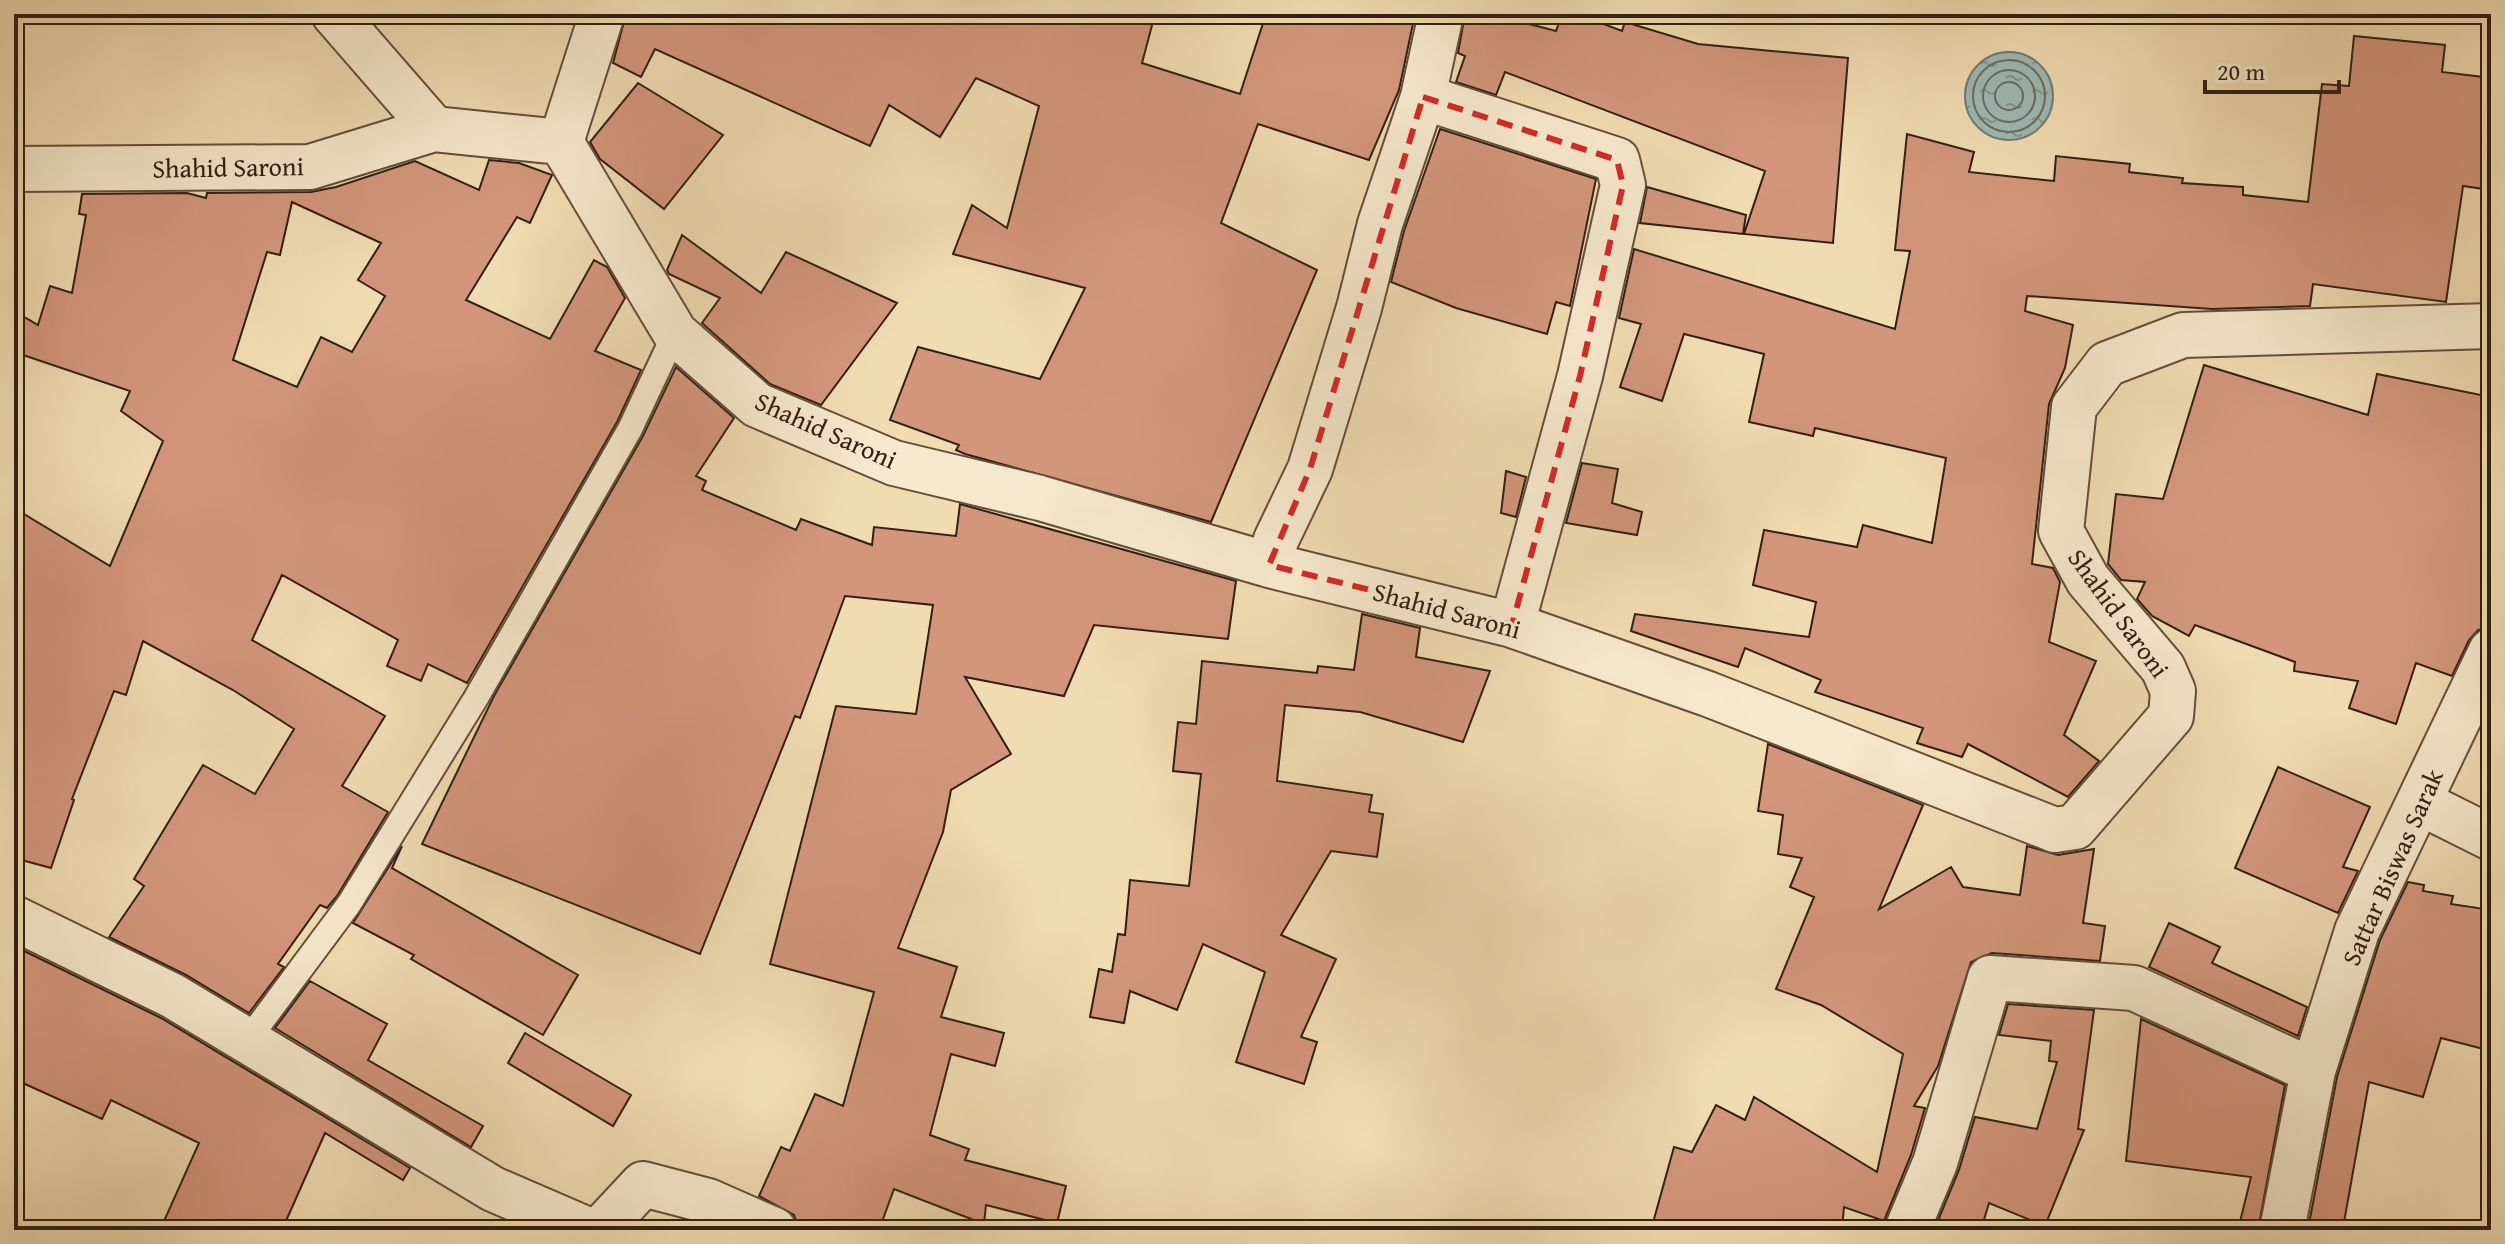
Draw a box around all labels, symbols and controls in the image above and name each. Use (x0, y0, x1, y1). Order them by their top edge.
scale bar (2205, 44, 2339, 94)
text: 20 m (2217, 54, 2265, 89)
street label: Shahid Saroni (152, 146, 304, 188)
street label: Shahid Saroni (749, 381, 903, 479)
street label: Shahid Saroni (2059, 540, 2179, 686)
street label: Shahid Saroni (1369, 572, 1525, 648)
street label: Sattar Biswas Sarak (2331, 762, 2453, 972)

